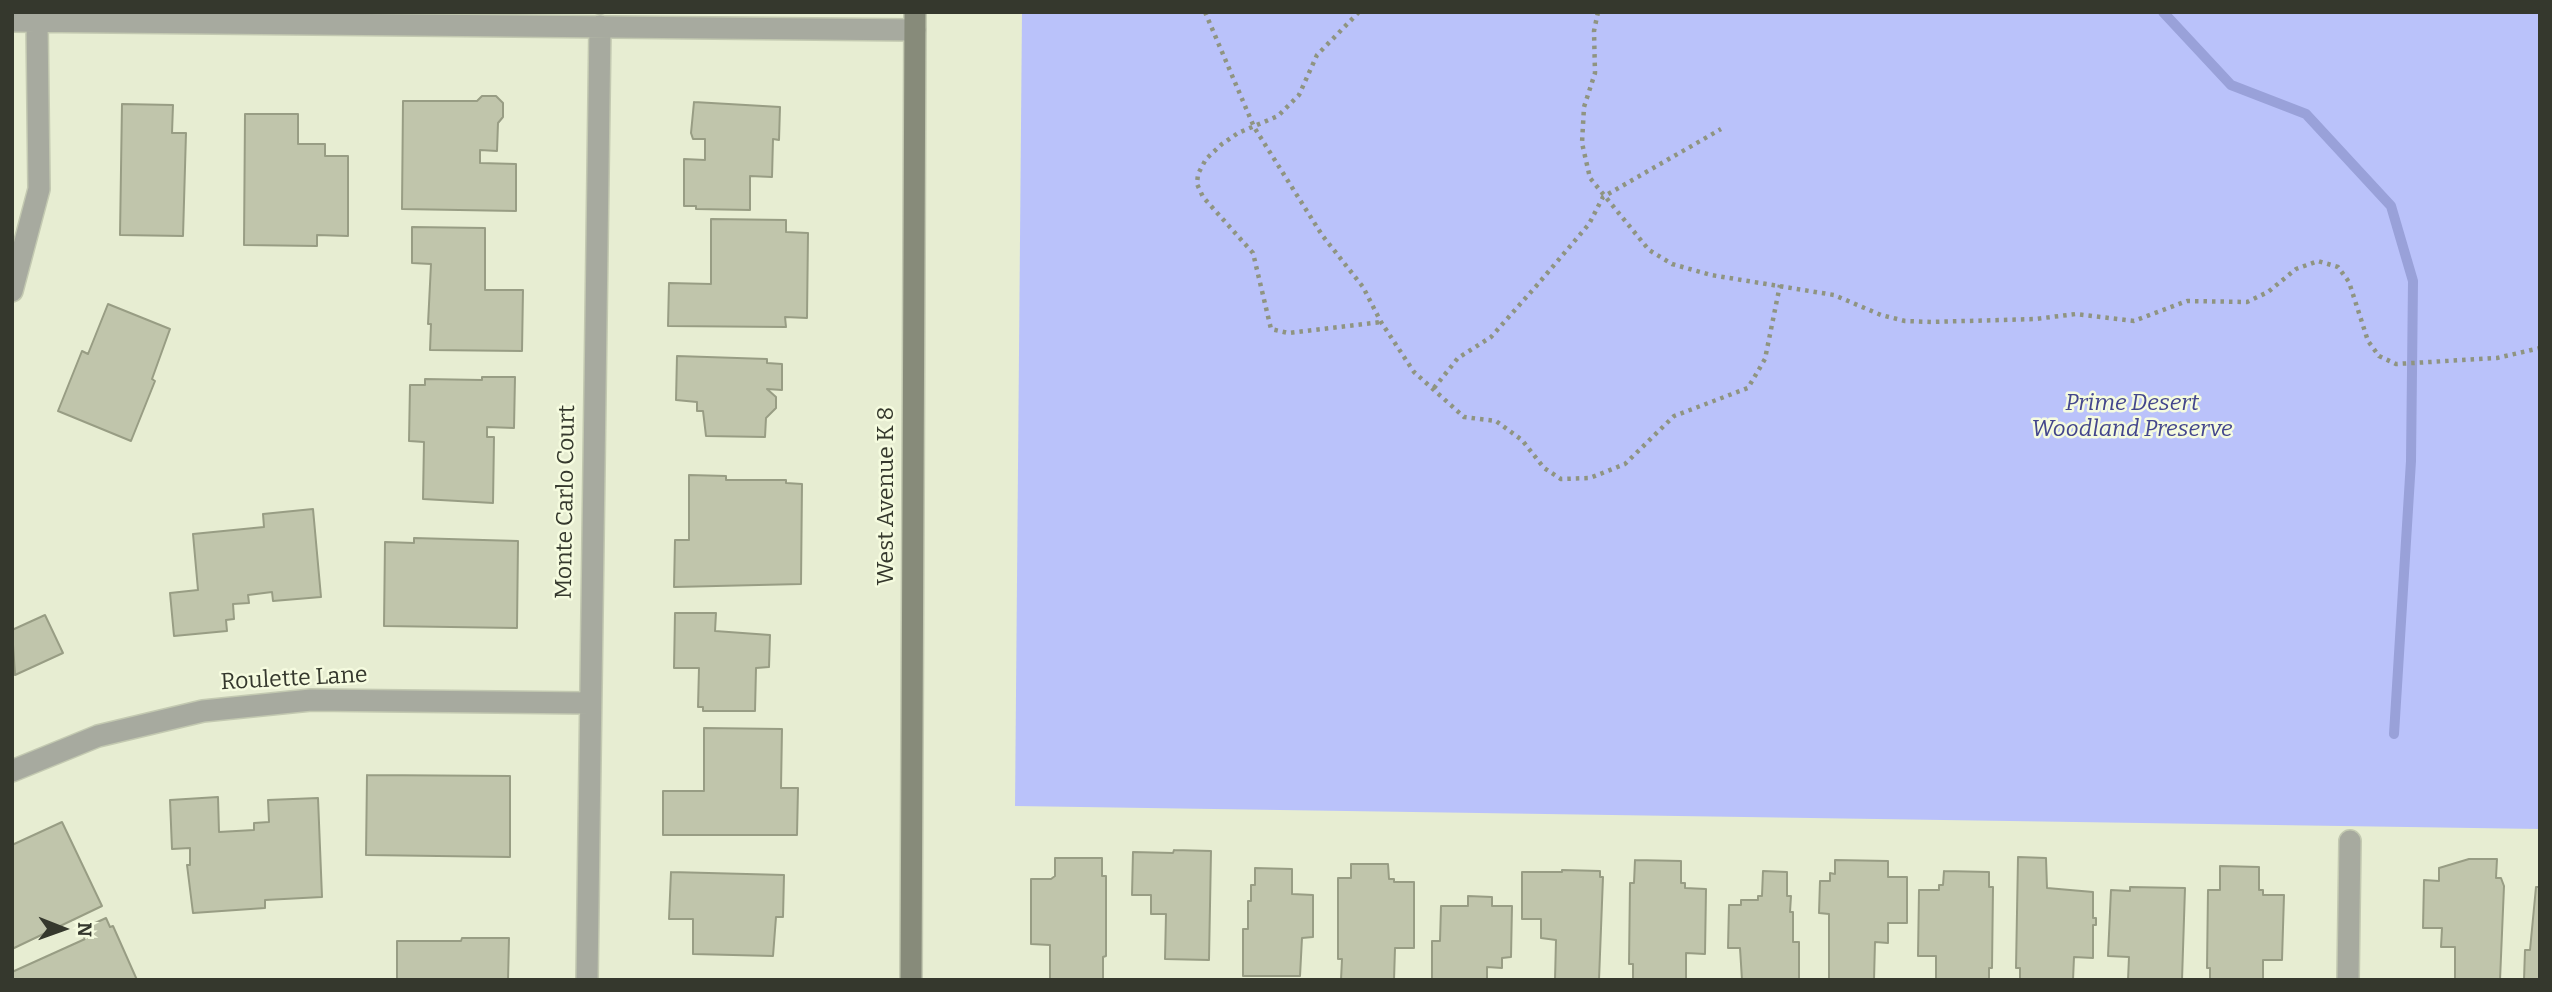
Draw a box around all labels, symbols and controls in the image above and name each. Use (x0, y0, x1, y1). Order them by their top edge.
park label: Prime Desert Woodland Preserve (2031, 390, 2233, 444)
street label: Monte Carlo Court (551, 405, 581, 599)
street label: West Avenue K 8 (873, 407, 901, 585)
street label: Roulette Lane (220, 661, 368, 697)
north arrow (28, 894, 98, 964)
text: N (73, 922, 96, 937)

